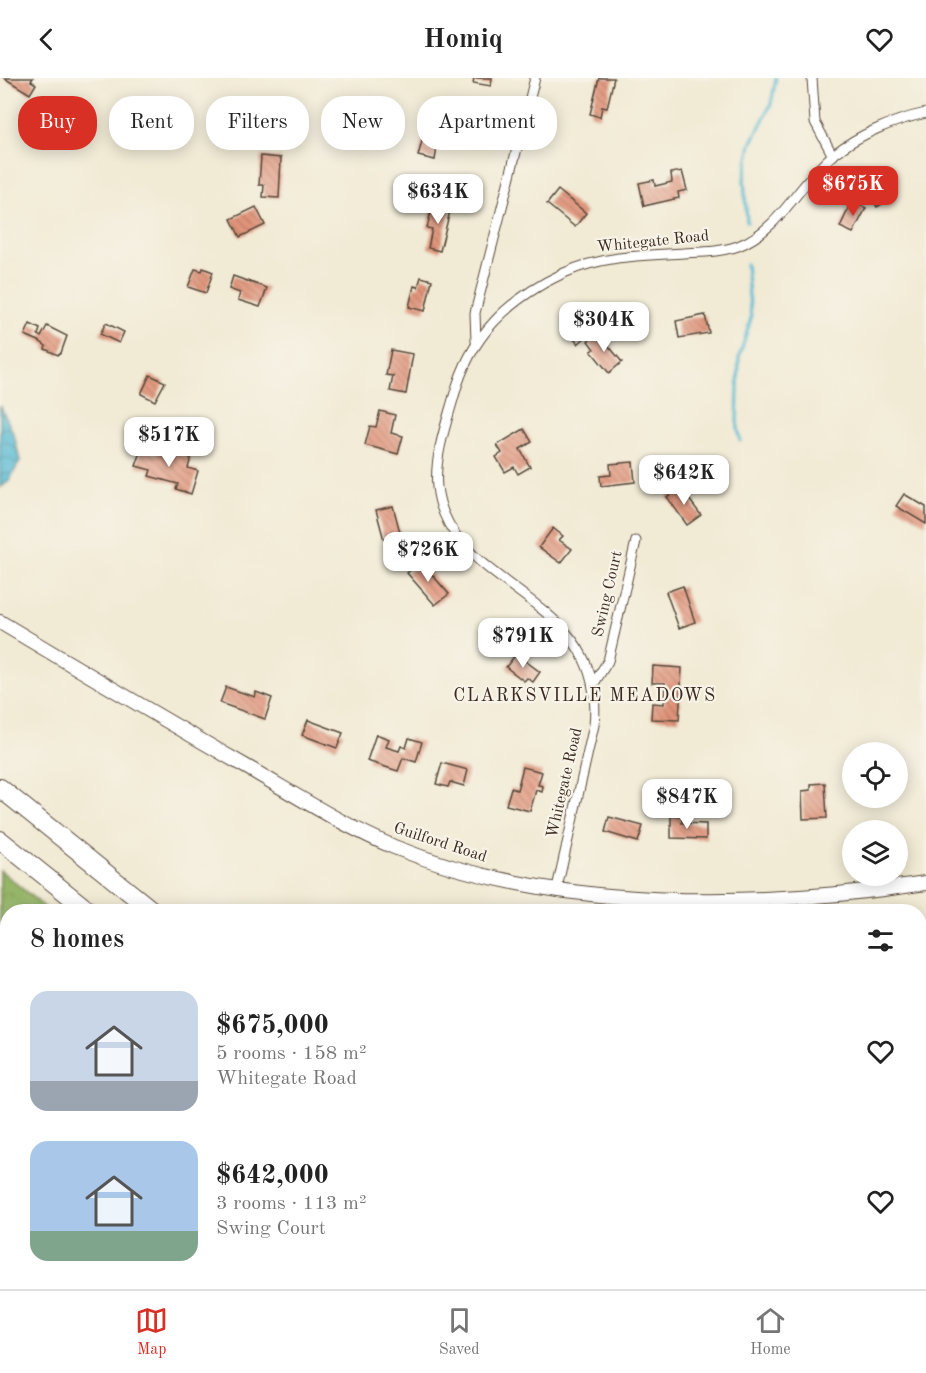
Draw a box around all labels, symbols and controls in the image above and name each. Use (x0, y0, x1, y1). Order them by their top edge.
icon: back (30, 23, 63, 56)
icon: heart (863, 23, 896, 56)
text: Homiq (423, 26, 503, 53)
chip: Buy (18, 96, 97, 150)
chip: Rent (109, 96, 194, 150)
chip: Filters (206, 96, 309, 150)
chip: New (321, 96, 405, 150)
chip: Apartment (417, 96, 557, 150)
pin: $675K (811, 166, 895, 217)
pin: $634K (396, 174, 480, 225)
text: $675K (822, 175, 884, 195)
text: $634K (407, 183, 469, 203)
street label: Whitegate Road (596, 228, 710, 256)
pin: $304K (562, 302, 646, 353)
text: $304K (573, 311, 635, 331)
pin: $517K (127, 417, 211, 468)
text: $517K (138, 426, 200, 446)
pin: $642K (642, 455, 726, 506)
text: $642K (653, 464, 715, 484)
pin: $726K (386, 532, 470, 583)
text: $726K (397, 541, 459, 561)
street label: Swing Court (590, 549, 626, 639)
pin: $791K (481, 618, 565, 669)
text: $791K (492, 627, 554, 647)
district label: CLARKSVILLE MEADOWS (453, 687, 717, 705)
street label: Whitegate Road (545, 726, 585, 840)
map controls (842, 742, 908, 886)
button: locate (842, 742, 908, 808)
pin: $847K (645, 779, 729, 830)
text: $847K (656, 788, 718, 808)
street label: Guilford Road (391, 820, 489, 866)
button: layers (842, 820, 908, 886)
icon: filters (864, 924, 897, 957)
text: 8 homes (30, 927, 124, 953)
text: $675,000 (216, 1013, 329, 1039)
icon: home (78, 1015, 150, 1087)
icon: heart (864, 1035, 897, 1068)
text: 5 rooms · 158 m² (216, 1044, 366, 1064)
text: Whitegate Road (216, 1069, 357, 1089)
text: $642,000 (216, 1163, 329, 1189)
icon: home (78, 1165, 150, 1237)
icon: heart (864, 1185, 897, 1218)
text: 3 rooms · 113 m² (216, 1194, 366, 1214)
text: Swing Court (216, 1219, 326, 1239)
tab: Map (135, 1304, 168, 1360)
tab: Saved (439, 1304, 480, 1360)
tab: Home (750, 1304, 791, 1360)

